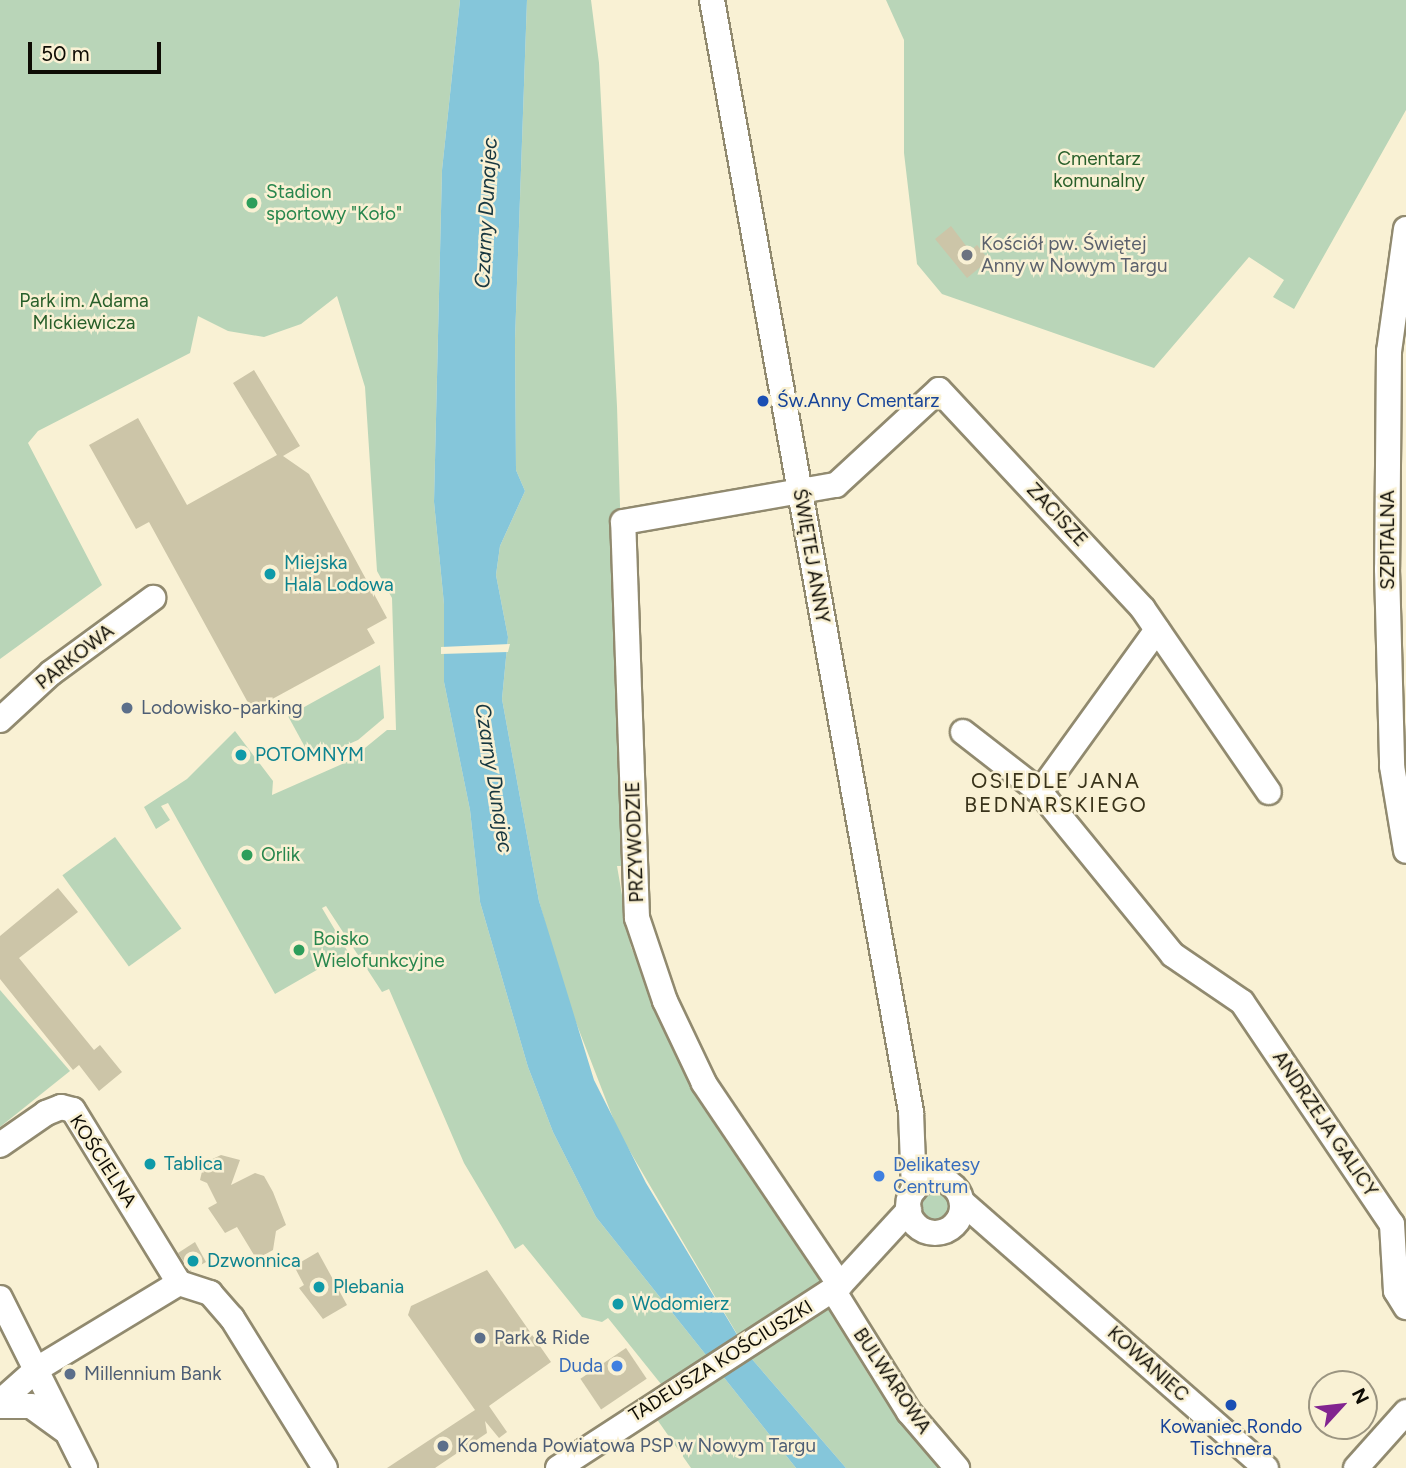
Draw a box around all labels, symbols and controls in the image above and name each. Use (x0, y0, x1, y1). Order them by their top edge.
scale bar (32, 28, 164, 72)
text: 50 m (41, 41, 90, 66)
water label: Czarny Dunajec (469, 137, 503, 289)
park label: Cmentarz komunalny (1053, 148, 1145, 192)
place label: Stadion sportowy "Koło" (266, 181, 402, 225)
marker: Stadion sportowy "Koło" (244, 195, 260, 211)
place label: Kościół pw. Świętej Anny w Nowym Targu (981, 233, 1168, 277)
marker: Kościół pw. Świętej Anny w Nowym Targu (959, 247, 975, 263)
park label: Park im. Adama Mickiewicza (19, 290, 149, 334)
place label: Św.Anny Cmentarz (777, 390, 940, 412)
marker: Św.Anny Cmentarz (755, 393, 771, 409)
street label: ZACISZE (1022, 478, 1092, 552)
street label: ŚWIĘTEJ ANNY (788, 487, 834, 625)
street label: SZPITALNA (1377, 490, 1399, 590)
place label: Miejska Hala Lodowa (284, 552, 394, 596)
marker: Miejska Hala Lodowa (262, 566, 278, 582)
street label: PARKOWA (32, 620, 118, 694)
place label: Lodowisko-parking (141, 697, 303, 719)
marker: Lodowisko-parking (119, 700, 135, 716)
water label: Czarny Dunajec (470, 701, 518, 855)
place label: POTOMNYM (255, 744, 364, 766)
marker: POTOMNYM (233, 747, 249, 763)
district label: OSIEDLE JANA BEDNARSKIEGO (966, 768, 1146, 818)
street label: PRZYWODZIE (621, 781, 649, 903)
place label: Orlik (261, 844, 300, 866)
marker: Orlik (239, 847, 255, 863)
place label: Boisko Wielofunkcyjne (313, 928, 445, 972)
marker: Boisko Wielofunkcyjne (291, 942, 307, 958)
street label: ANDRZEJA GALICY (1268, 1047, 1382, 1201)
street label: KOŚCIELNA (65, 1111, 141, 1211)
place label: Tablica (164, 1153, 223, 1175)
place label: Delikatesy Centrum (893, 1154, 980, 1198)
marker: Tablica (142, 1156, 158, 1172)
marker: Delikatesy Centrum (871, 1168, 887, 1184)
place label: Dzwonnica (207, 1250, 301, 1272)
marker: Dzwonnica (185, 1253, 201, 1269)
place label: Plebania (333, 1276, 404, 1298)
marker: Plebania (311, 1279, 327, 1295)
place label: Wodomierz (632, 1293, 729, 1315)
street label: TADEUSZA KOŚCIUSZKI (625, 1295, 817, 1427)
marker: Wodomierz (610, 1296, 626, 1312)
street label: KOWANIEC (1103, 1322, 1193, 1406)
street label: BULWAROWA (848, 1324, 936, 1438)
place label: Park & Ride (494, 1327, 590, 1349)
marker: Park & Ride (472, 1330, 488, 1346)
place label: Duda (559, 1355, 603, 1377)
marker: Duda (609, 1358, 625, 1374)
place label: Millennium Bank (84, 1363, 221, 1385)
marker: Millennium Bank (62, 1366, 78, 1382)
north arrow (1308, 1370, 1378, 1440)
text: N (1347, 1384, 1374, 1408)
marker: Kowaniec Rondo Tischnera (1223, 1397, 1239, 1413)
place label: Kowaniec Rondo Tischnera (1160, 1416, 1302, 1460)
place label: Komenda Powiatowa PSP w Nowym Targu (457, 1435, 816, 1457)
marker: Komenda Powiatowa PSP w Nowym Targu (435, 1438, 451, 1454)

